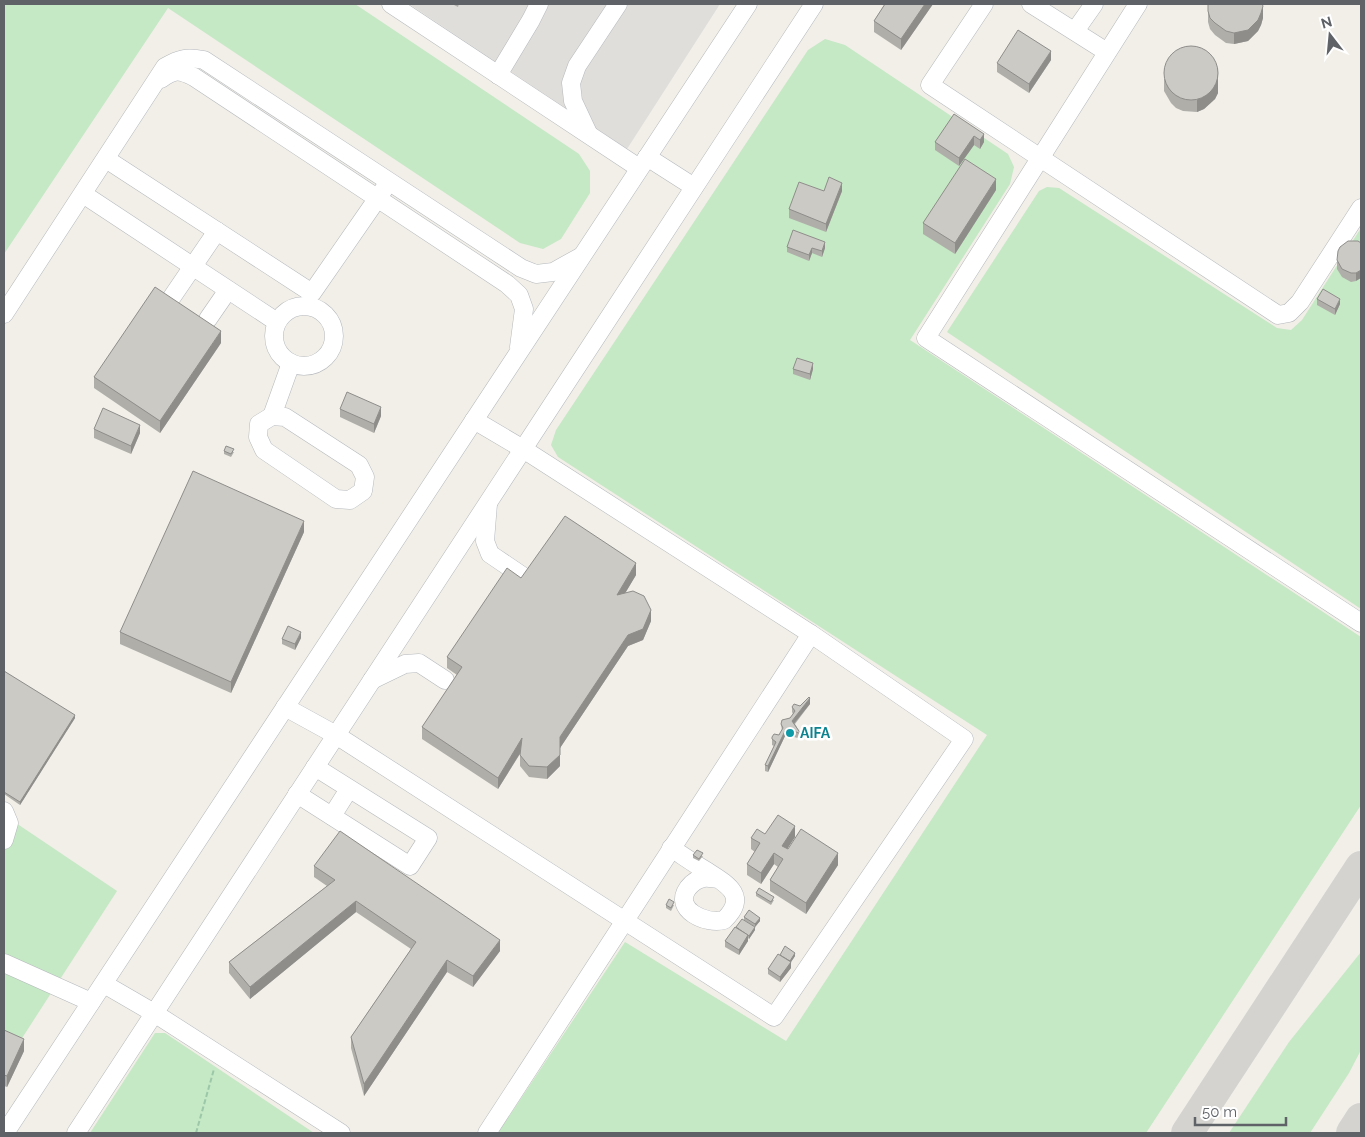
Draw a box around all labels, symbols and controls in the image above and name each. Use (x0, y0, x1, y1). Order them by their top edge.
north arrow (1305, 10, 1355, 60)
text: N (1319, 13, 1334, 32)
place label: AIFA (800, 725, 831, 741)
marker: AIFA (784, 727, 796, 739)
scale bar (1195, 1094, 1286, 1126)
text: 50 m (1202, 1103, 1237, 1121)

